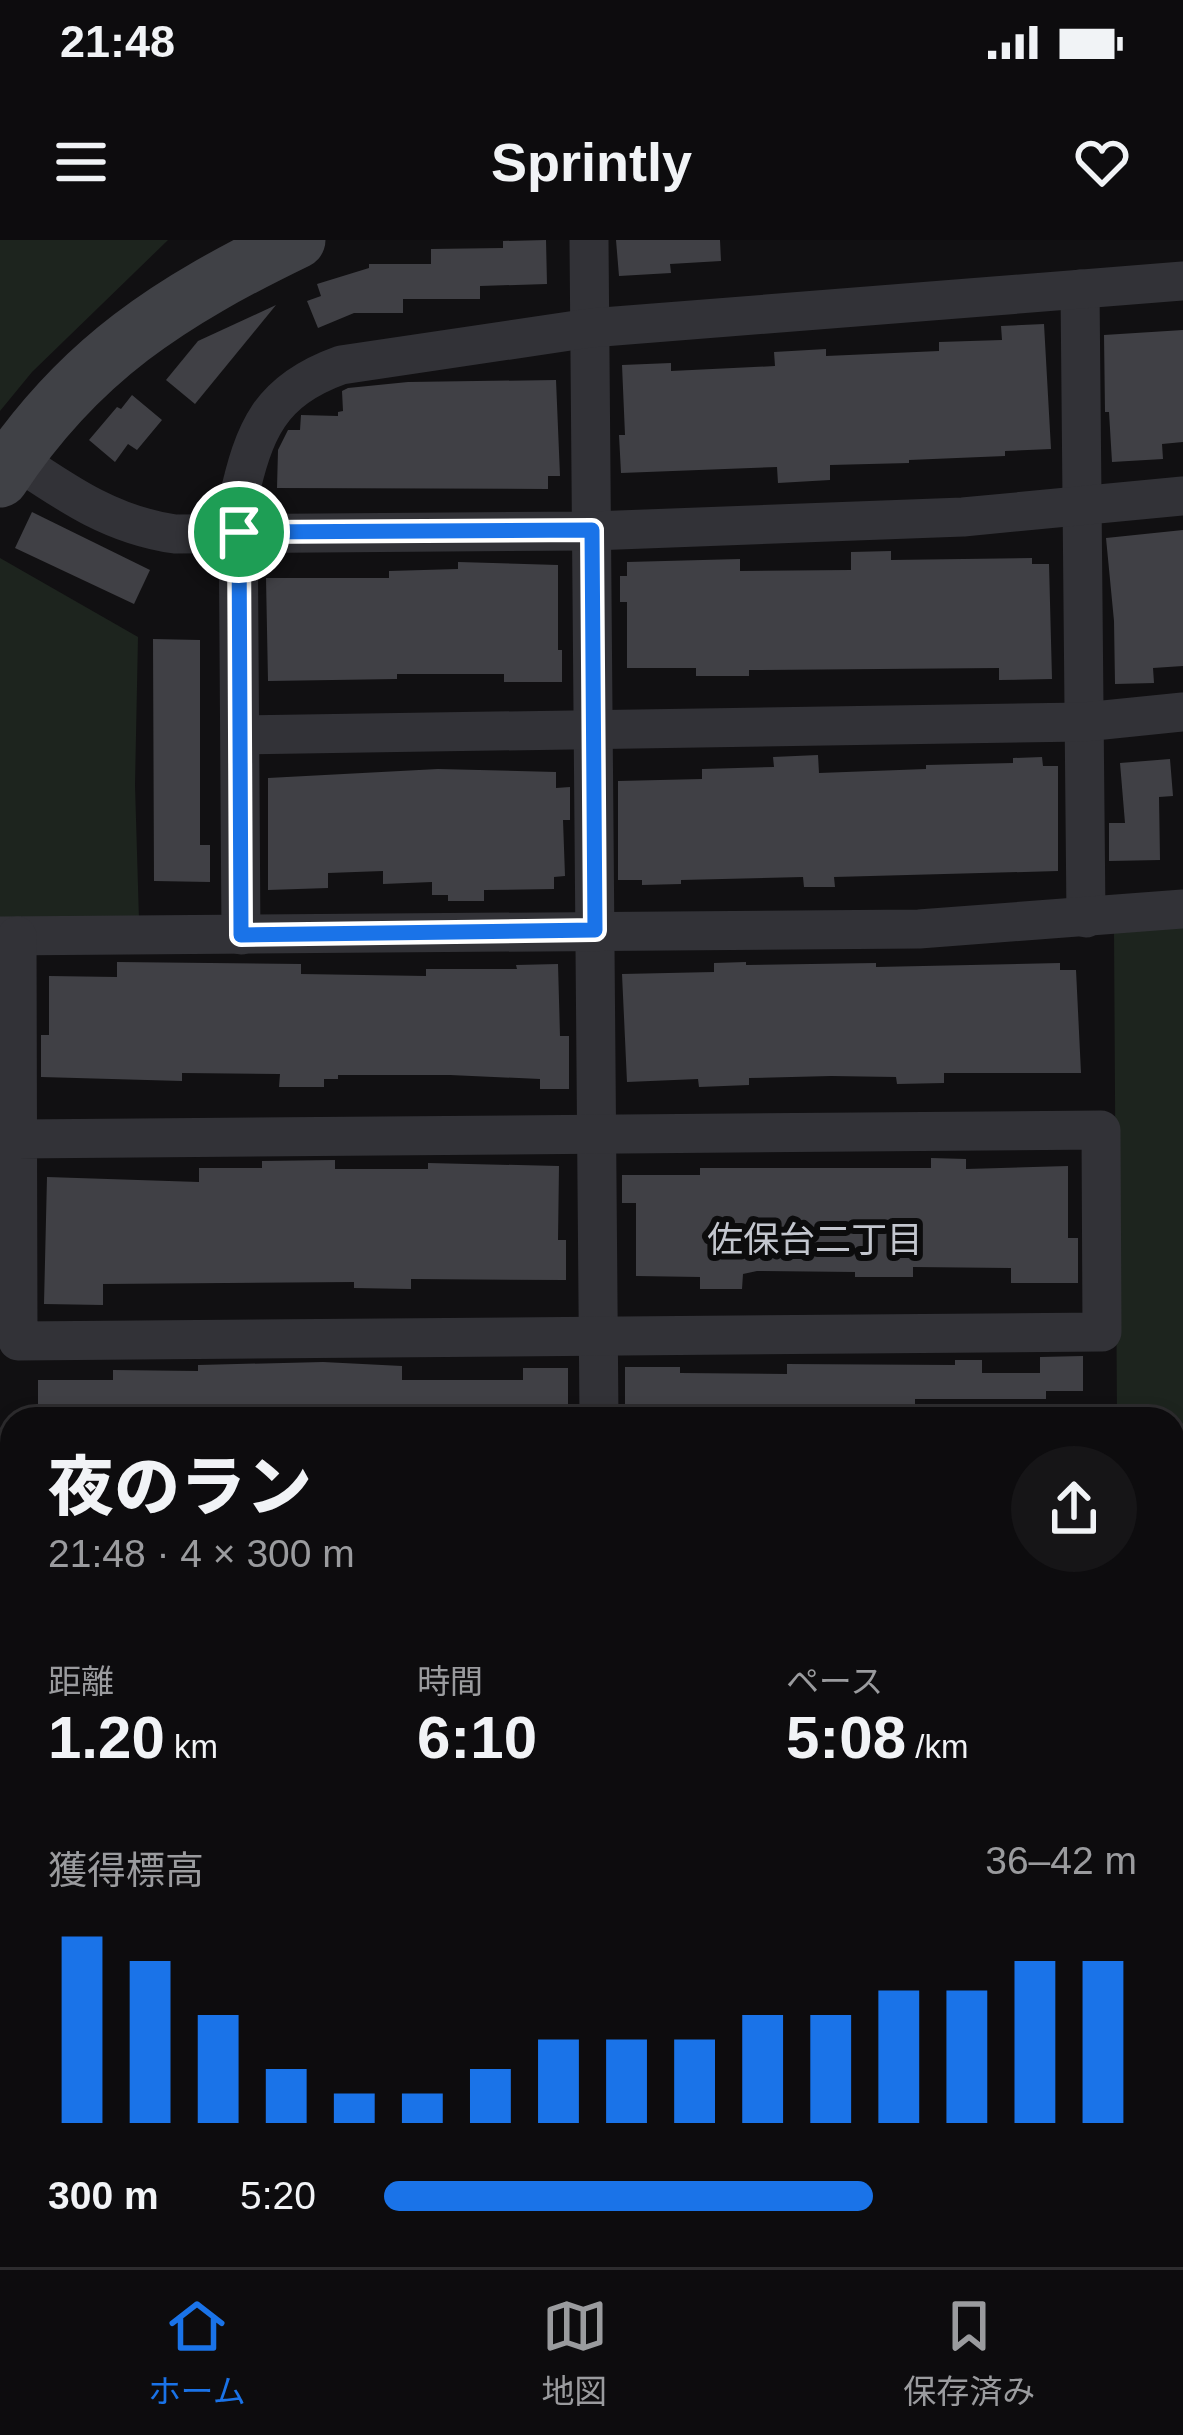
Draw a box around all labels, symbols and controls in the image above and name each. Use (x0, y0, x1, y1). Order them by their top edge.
text: 21:48 (60, 16, 175, 67)
icon: menu (48, 129, 114, 195)
icon: heart (1069, 129, 1135, 195)
text: Sprintly (491, 132, 692, 192)
pin (188, 481, 290, 583)
icon: arrive (206, 499, 272, 565)
district label: 佐保台二丁目 (707, 1219, 923, 1260)
button: share (1011, 1446, 1137, 1572)
text: 夜のラン (48, 1450, 312, 1524)
text: 21:48 · 4 × 300 m (48, 1532, 355, 1575)
text: 距離 (48, 1663, 114, 1700)
text: 時間 (417, 1663, 483, 1700)
text: ペース (786, 1663, 883, 1700)
text: 1.20 (48, 1704, 165, 1771)
text: 6:10 (417, 1704, 537, 1771)
text: 5:08 (786, 1704, 906, 1771)
text: km (165, 1728, 218, 1765)
text: /km (906, 1728, 968, 1765)
text: 36–42 m (985, 1839, 1137, 1882)
text: 獲得標高 (48, 1849, 204, 1892)
text: 300 m (48, 2174, 159, 2217)
text: 5:20 (240, 2174, 316, 2217)
tab: ホーム (148, 2293, 246, 2413)
tab: 地図 (542, 2293, 608, 2413)
tab: 保存済み (903, 2293, 1035, 2413)

